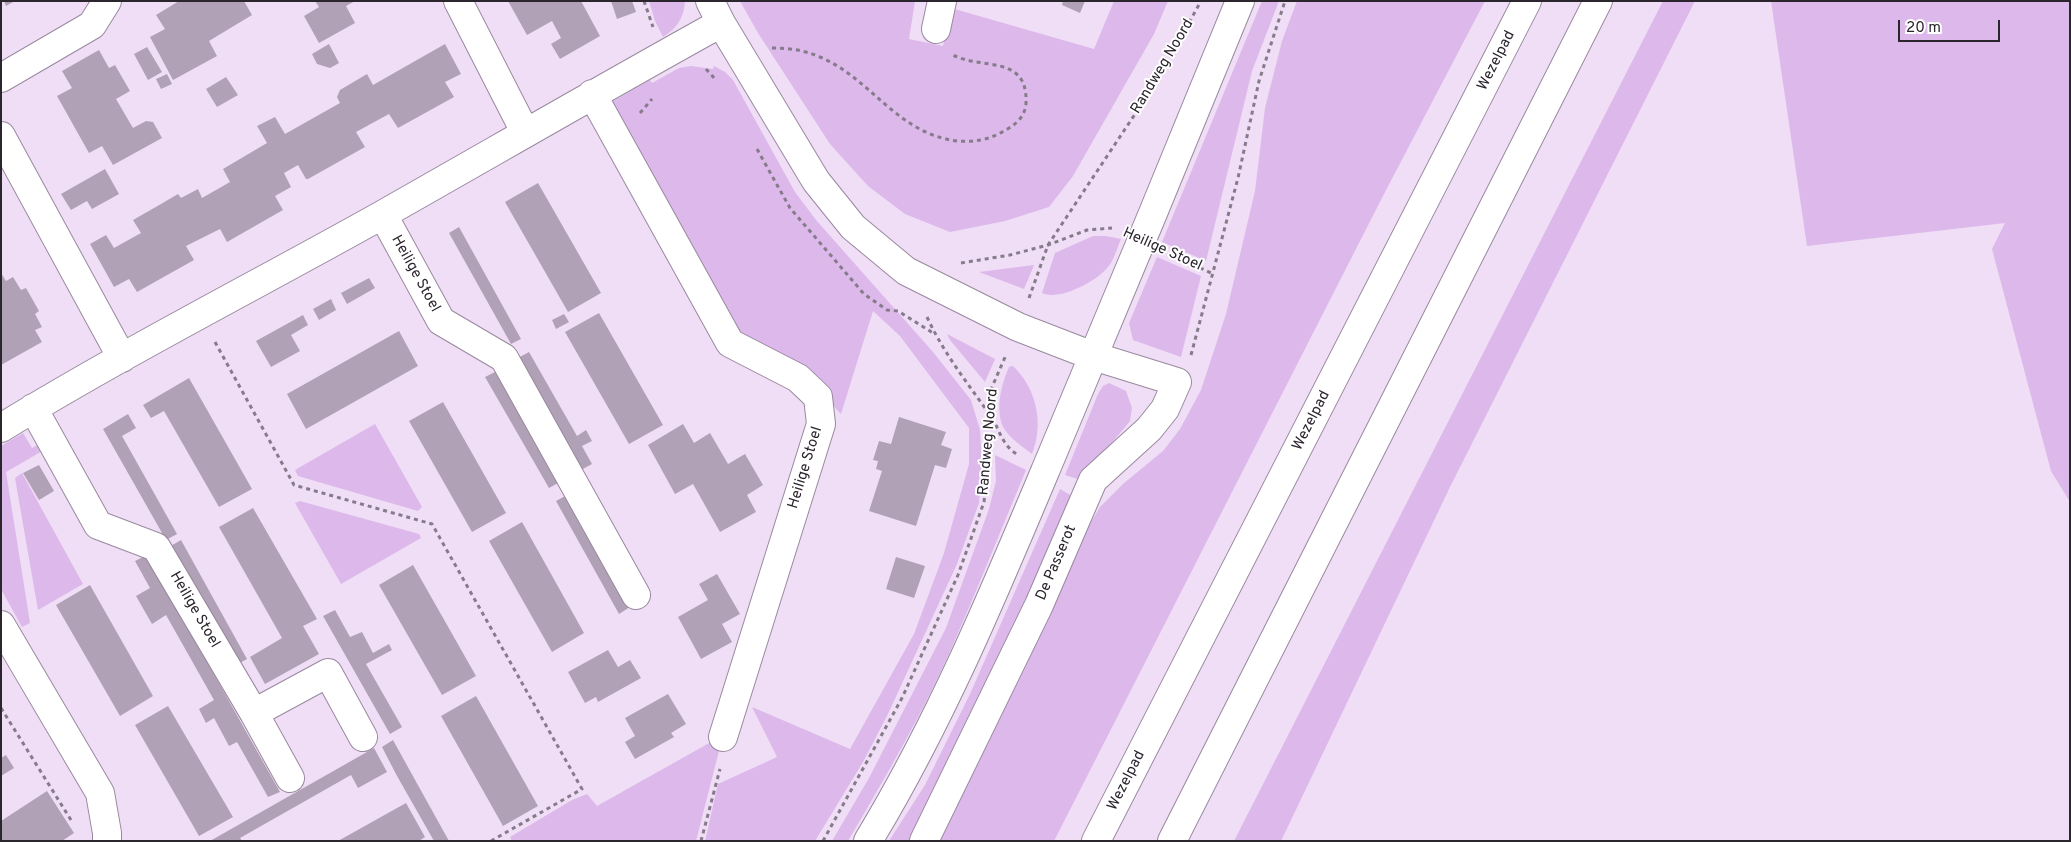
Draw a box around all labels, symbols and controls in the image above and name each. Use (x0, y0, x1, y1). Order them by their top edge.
scale bar (1901, 10, 2004, 42)
street label: Randweg Noord (1128, 16, 1198, 118)
text: 20 m (1906, 19, 1941, 38)
street label: Wezelpad (1474, 28, 1520, 94)
street label: Heilige Stoel (1119, 224, 1205, 276)
street label: Heilige Stoel (387, 232, 443, 316)
street label: Randweg Noord (975, 388, 1003, 496)
street label: Wezelpad (1289, 388, 1335, 454)
street label: Heilige Stoel (785, 425, 827, 511)
street label: De Passerot (1033, 523, 1081, 603)
street label: Heilige Stoel (165, 569, 223, 651)
street label: Wezelpad (1104, 748, 1150, 814)

